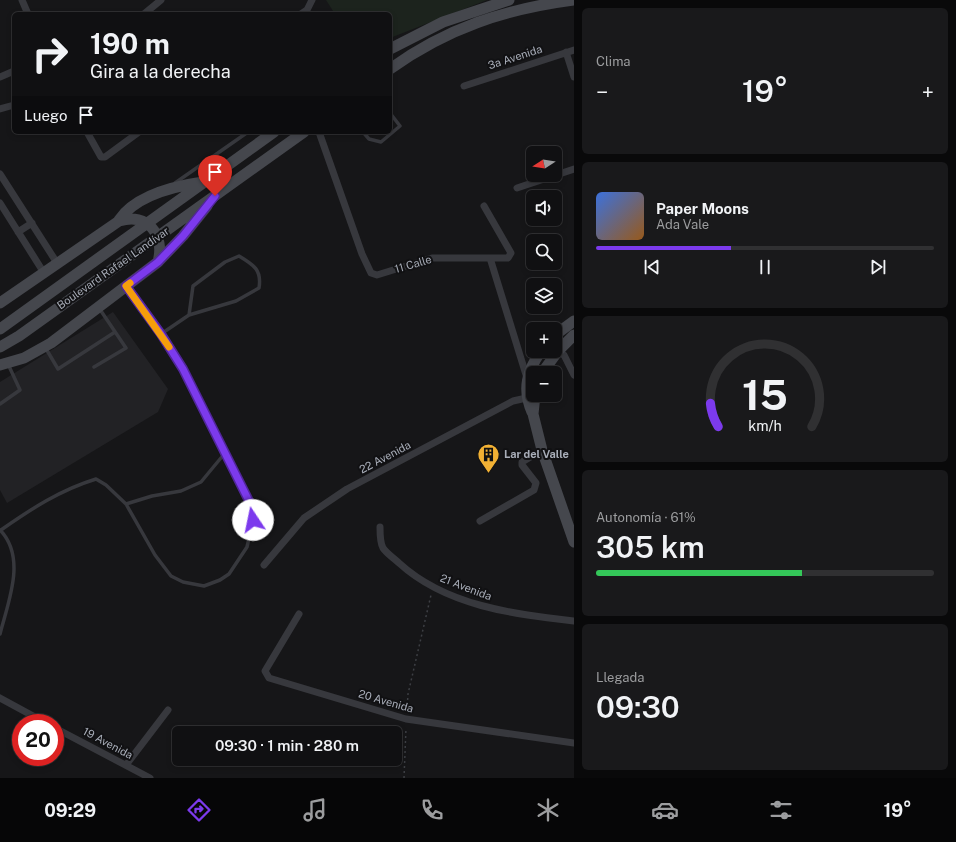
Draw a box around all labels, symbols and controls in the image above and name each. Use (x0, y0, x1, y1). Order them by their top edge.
text: 190 m (90, 27, 170, 60)
icon: right (24, 28, 76, 80)
street label: 3a Avenida (486, 43, 544, 71)
text: Clima (596, 54, 631, 69)
text: Gira a la derecha (90, 61, 231, 82)
text: 19° (742, 73, 788, 109)
text: − (596, 79, 608, 105)
text: + (922, 79, 934, 105)
icon: arrive (75, 104, 97, 126)
text: Luego (24, 107, 67, 124)
north arrow (526, 146, 562, 182)
map controls (526, 146, 562, 402)
pin (198, 155, 232, 196)
icon: arrive (204, 161, 226, 183)
button: sound (526, 190, 562, 226)
text: Paper Moons (656, 200, 749, 217)
text: Ada Vale (656, 217, 709, 232)
street label: Boulevard Rafael Landívar (55, 225, 171, 311)
button: search (526, 234, 562, 270)
street label: 11 Calle (393, 253, 433, 275)
icon: previous (641, 256, 663, 278)
icon: pause (754, 256, 776, 278)
icon: next (867, 256, 889, 278)
button: layers (526, 278, 562, 314)
button: + (526, 322, 562, 358)
button: − (526, 366, 562, 402)
text: 15 (742, 370, 788, 419)
text: km/h (748, 417, 782, 434)
street label: 22 Avenida (357, 438, 413, 476)
building icon: Lar del Valle (475, 441, 501, 474)
place label: Lar del Valle (504, 448, 569, 460)
position arrow (232, 499, 274, 541)
text: Autonomía · 61% (596, 510, 696, 525)
text: 305 km (596, 529, 705, 565)
street label: 21 Avenida (439, 572, 493, 602)
text: Llegada (596, 670, 644, 685)
street label: 20 Avenida (357, 687, 415, 715)
text: 09:30 (596, 689, 680, 725)
speed limit sign: 20 (12, 714, 64, 766)
street label: 19 Avenida (81, 725, 135, 761)
text: 09:30 · 1 min · 280 m (215, 737, 359, 754)
icon: directions (185, 796, 213, 824)
icon: music (301, 796, 329, 824)
icon: phone (418, 796, 446, 824)
icon: climate (534, 796, 562, 824)
icon: car (651, 796, 679, 824)
icon: filters (767, 796, 795, 824)
text: 09:29 (44, 800, 96, 821)
text: 19° (884, 800, 912, 821)

